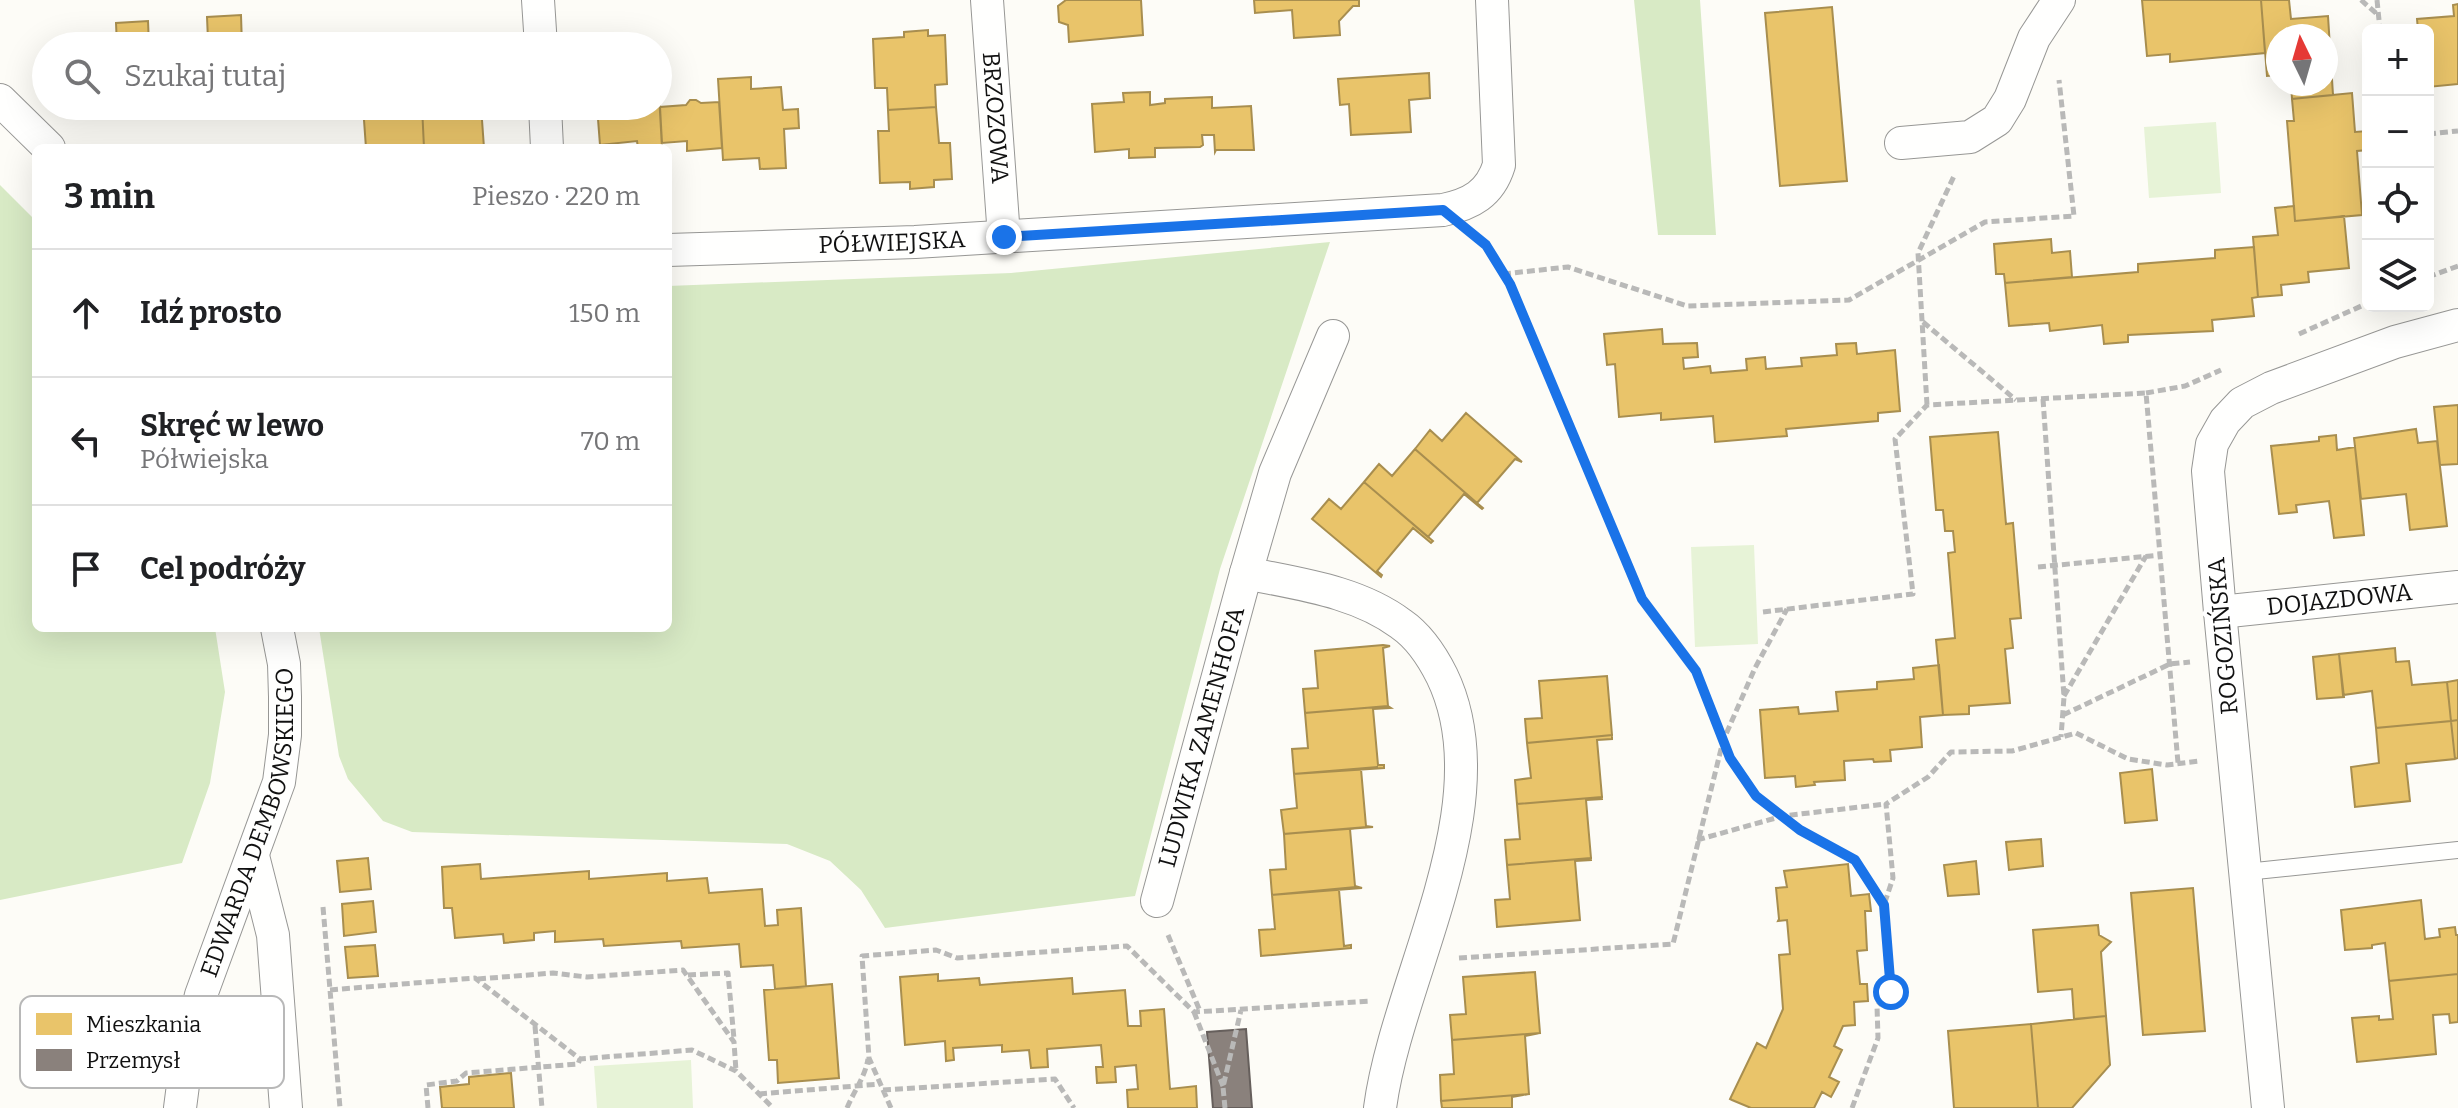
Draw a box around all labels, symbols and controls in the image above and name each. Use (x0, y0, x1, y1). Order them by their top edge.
north arrow (2266, 24, 2338, 96)
map controls (2362, 24, 2434, 312)
button: + (2362, 24, 2434, 96)
search box (32, 32, 672, 120)
street label: BRZOZOWA (977, 51, 1014, 184)
icon: search (60, 54, 104, 98)
text: Szukaj tutaj (124, 58, 286, 94)
button: − (2362, 96, 2434, 168)
button: locate (2362, 168, 2434, 240)
text: 3 min (64, 176, 155, 217)
text: Pieszo · 220 m (472, 181, 640, 212)
route end (986, 219, 1022, 255)
street label: PÓŁWIEJSKA (818, 225, 966, 259)
button: layers (2362, 240, 2434, 312)
icon: ahead (64, 291, 108, 335)
text: Idź prosto (140, 295, 282, 331)
text: 150 m (569, 298, 640, 329)
text: Skręć w lewo (140, 408, 324, 444)
icon: left (64, 419, 108, 463)
text: 70 m (581, 426, 640, 457)
text: Półwiejska (140, 444, 269, 475)
icon: arrive (64, 547, 108, 591)
text: Cel podróży (140, 551, 305, 587)
street label: ROGOZIŃSKA (2201, 556, 2244, 716)
street label: DOJAZDOWA (2265, 578, 2414, 621)
street label: LUDWIKA ZAMENHOFA (1153, 603, 1250, 870)
street label: EDWARDA DEMBOWSKIEGO (195, 667, 299, 981)
route start (1873, 974, 1909, 1010)
legend (20, 996, 284, 1088)
text: Mieszkania (86, 1011, 201, 1038)
text: Przemysł (86, 1047, 181, 1074)

